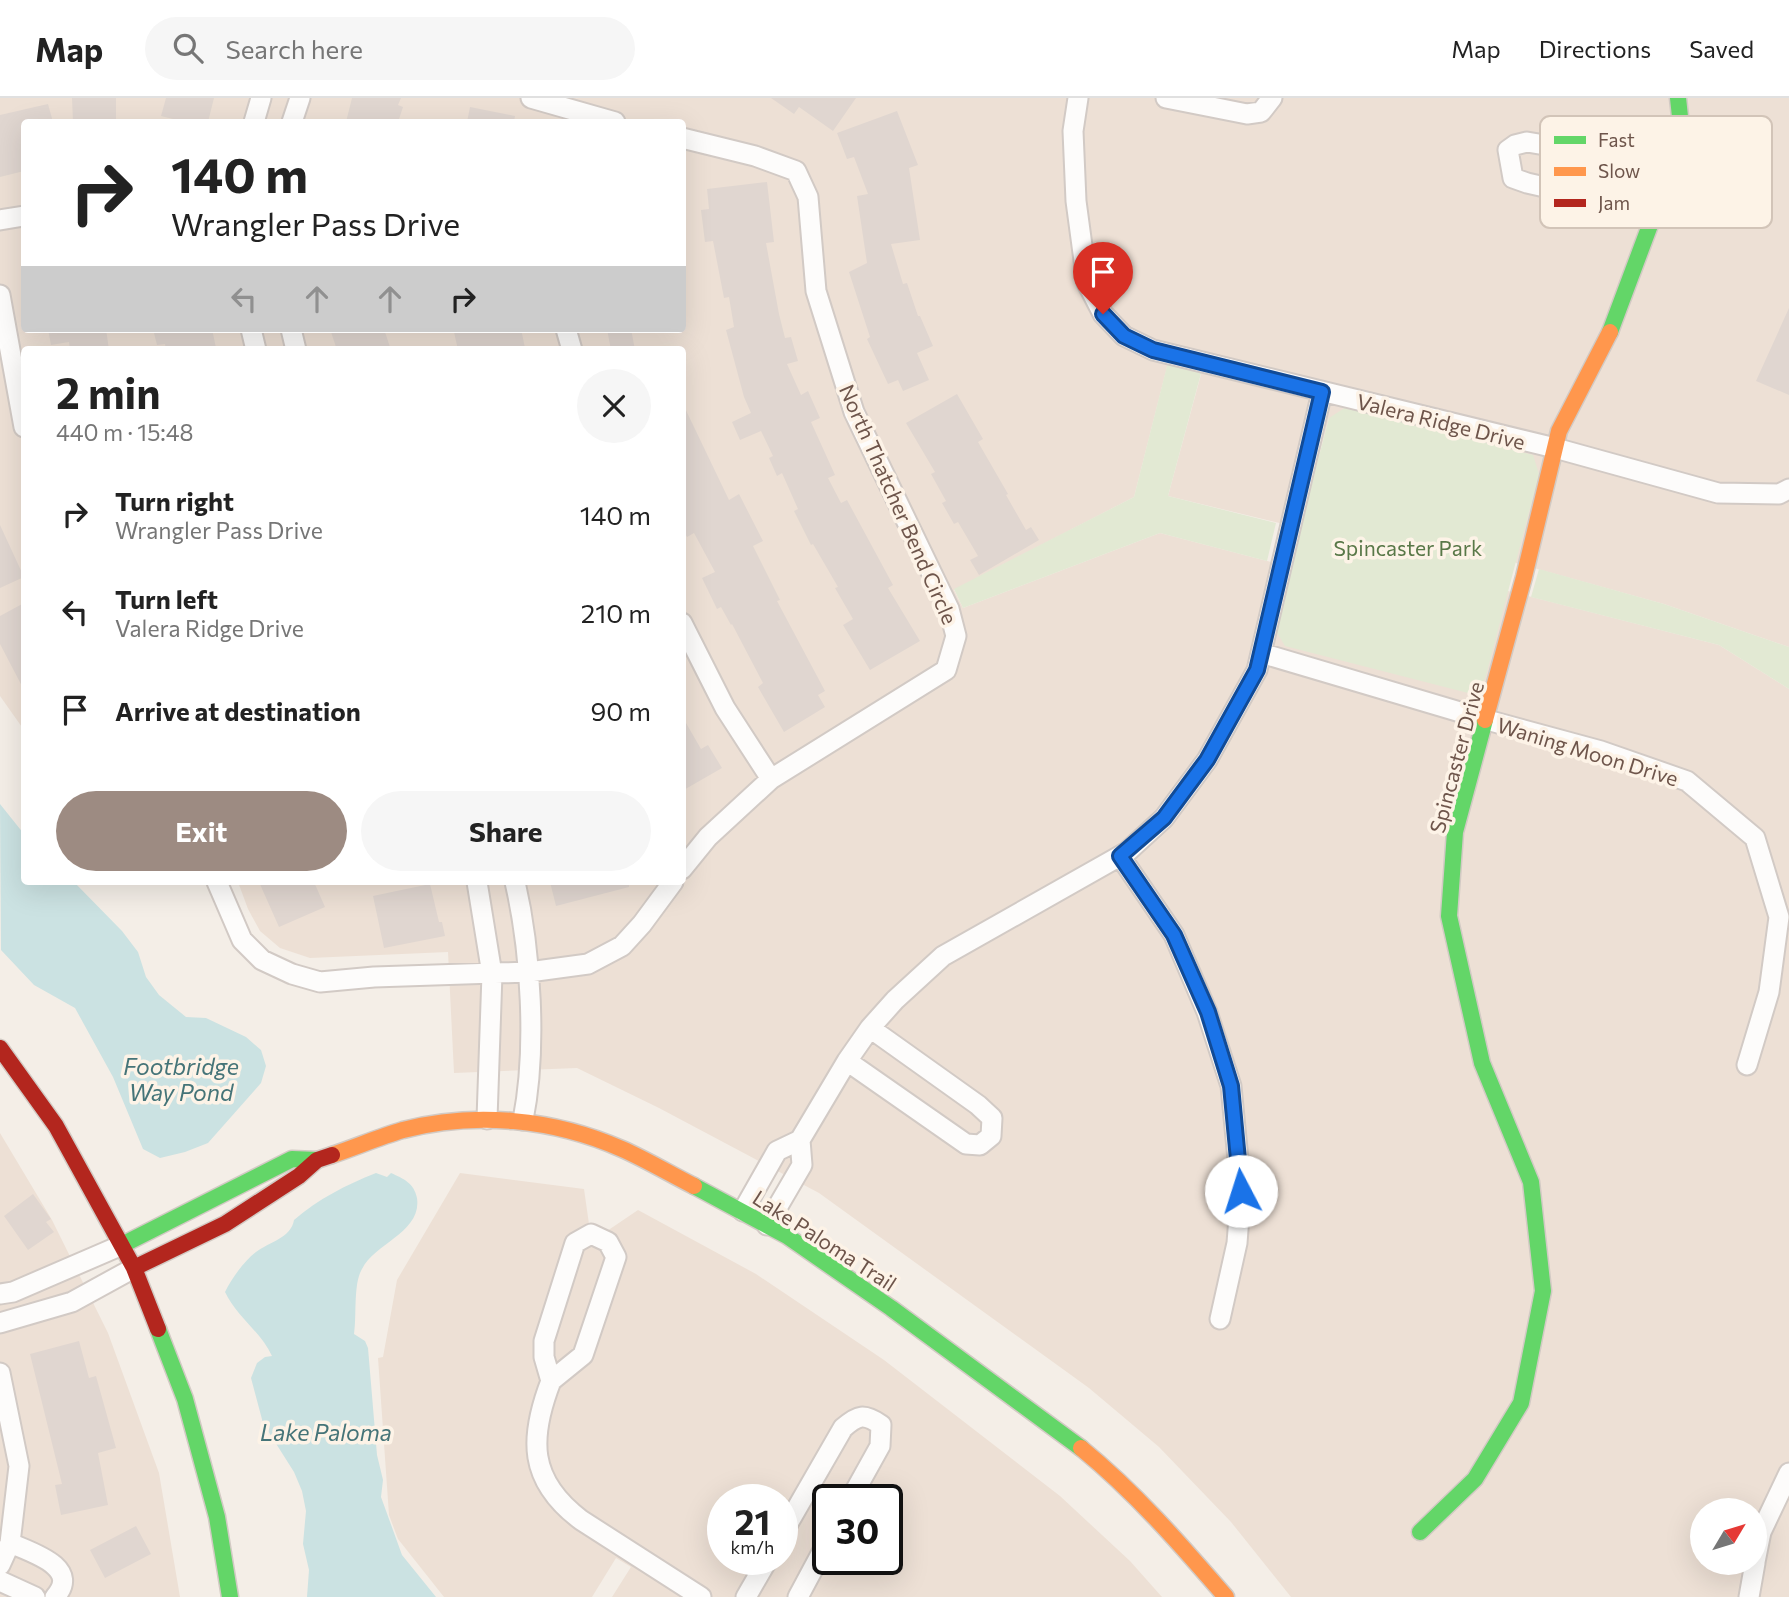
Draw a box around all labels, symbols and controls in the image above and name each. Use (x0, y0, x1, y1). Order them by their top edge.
search box (145, 17, 635, 80)
text: Map (35, 28, 103, 69)
icon: search (169, 29, 207, 67)
text: Search here (225, 33, 363, 64)
text: Map (1451, 34, 1501, 63)
text: Directions (1539, 34, 1651, 63)
text: Saved (1689, 34, 1754, 63)
legend (1540, 116, 1772, 228)
text: Fast (1598, 128, 1635, 151)
text: 140 m (171, 143, 308, 203)
icon: right (56, 147, 147, 238)
text: Slow (1598, 159, 1640, 182)
text: Jam (1598, 191, 1630, 214)
text: Wrangler Pass Drive (171, 203, 460, 243)
pin (1073, 242, 1133, 314)
icon: arrive (1084, 253, 1122, 291)
icon: left (225, 280, 263, 318)
icon: ahead (298, 280, 336, 318)
icon: ahead (371, 280, 409, 318)
icon: right (444, 280, 482, 318)
text: 2 min (56, 366, 161, 418)
button: close (577, 369, 651, 443)
street label: North Thatcher Bend Circle (835, 380, 963, 628)
street label: Valera Ridge Drive (1354, 388, 1528, 454)
text: 440 m · 15:48 (56, 418, 194, 446)
text: Turn right (115, 485, 234, 516)
icon: right (56, 495, 94, 533)
text: 140 m (580, 499, 651, 530)
text: Wrangler Pass Drive (115, 516, 323, 544)
park label: Spincaster Park (1334, 535, 1482, 560)
text: Turn left (115, 583, 218, 614)
icon: left (56, 593, 94, 631)
text: 210 m (581, 597, 651, 628)
text: Valera Ridge Drive (115, 614, 304, 642)
street label: Spincaster Drive (1424, 679, 1488, 835)
icon: arrive (56, 691, 94, 729)
text: Arrive at destination (115, 695, 361, 726)
text: 90 m (591, 695, 651, 726)
street label: Waning Moon Drive (1494, 712, 1682, 790)
button: Exit (56, 791, 347, 871)
button: Share (361, 791, 651, 871)
water label: Footbridge Way Pond (123, 1052, 239, 1106)
position arrow (1204, 1154, 1278, 1228)
street label: Lake Paloma Trail (749, 1184, 901, 1296)
water label: Lake Paloma (260, 1418, 392, 1446)
speed limit sign: 30 (812, 1484, 903, 1575)
north arrow (1690, 1498, 1768, 1575)
map controls (1690, 1498, 1767, 1575)
text: 21 (735, 1499, 770, 1542)
text: km/h (731, 1536, 774, 1558)

